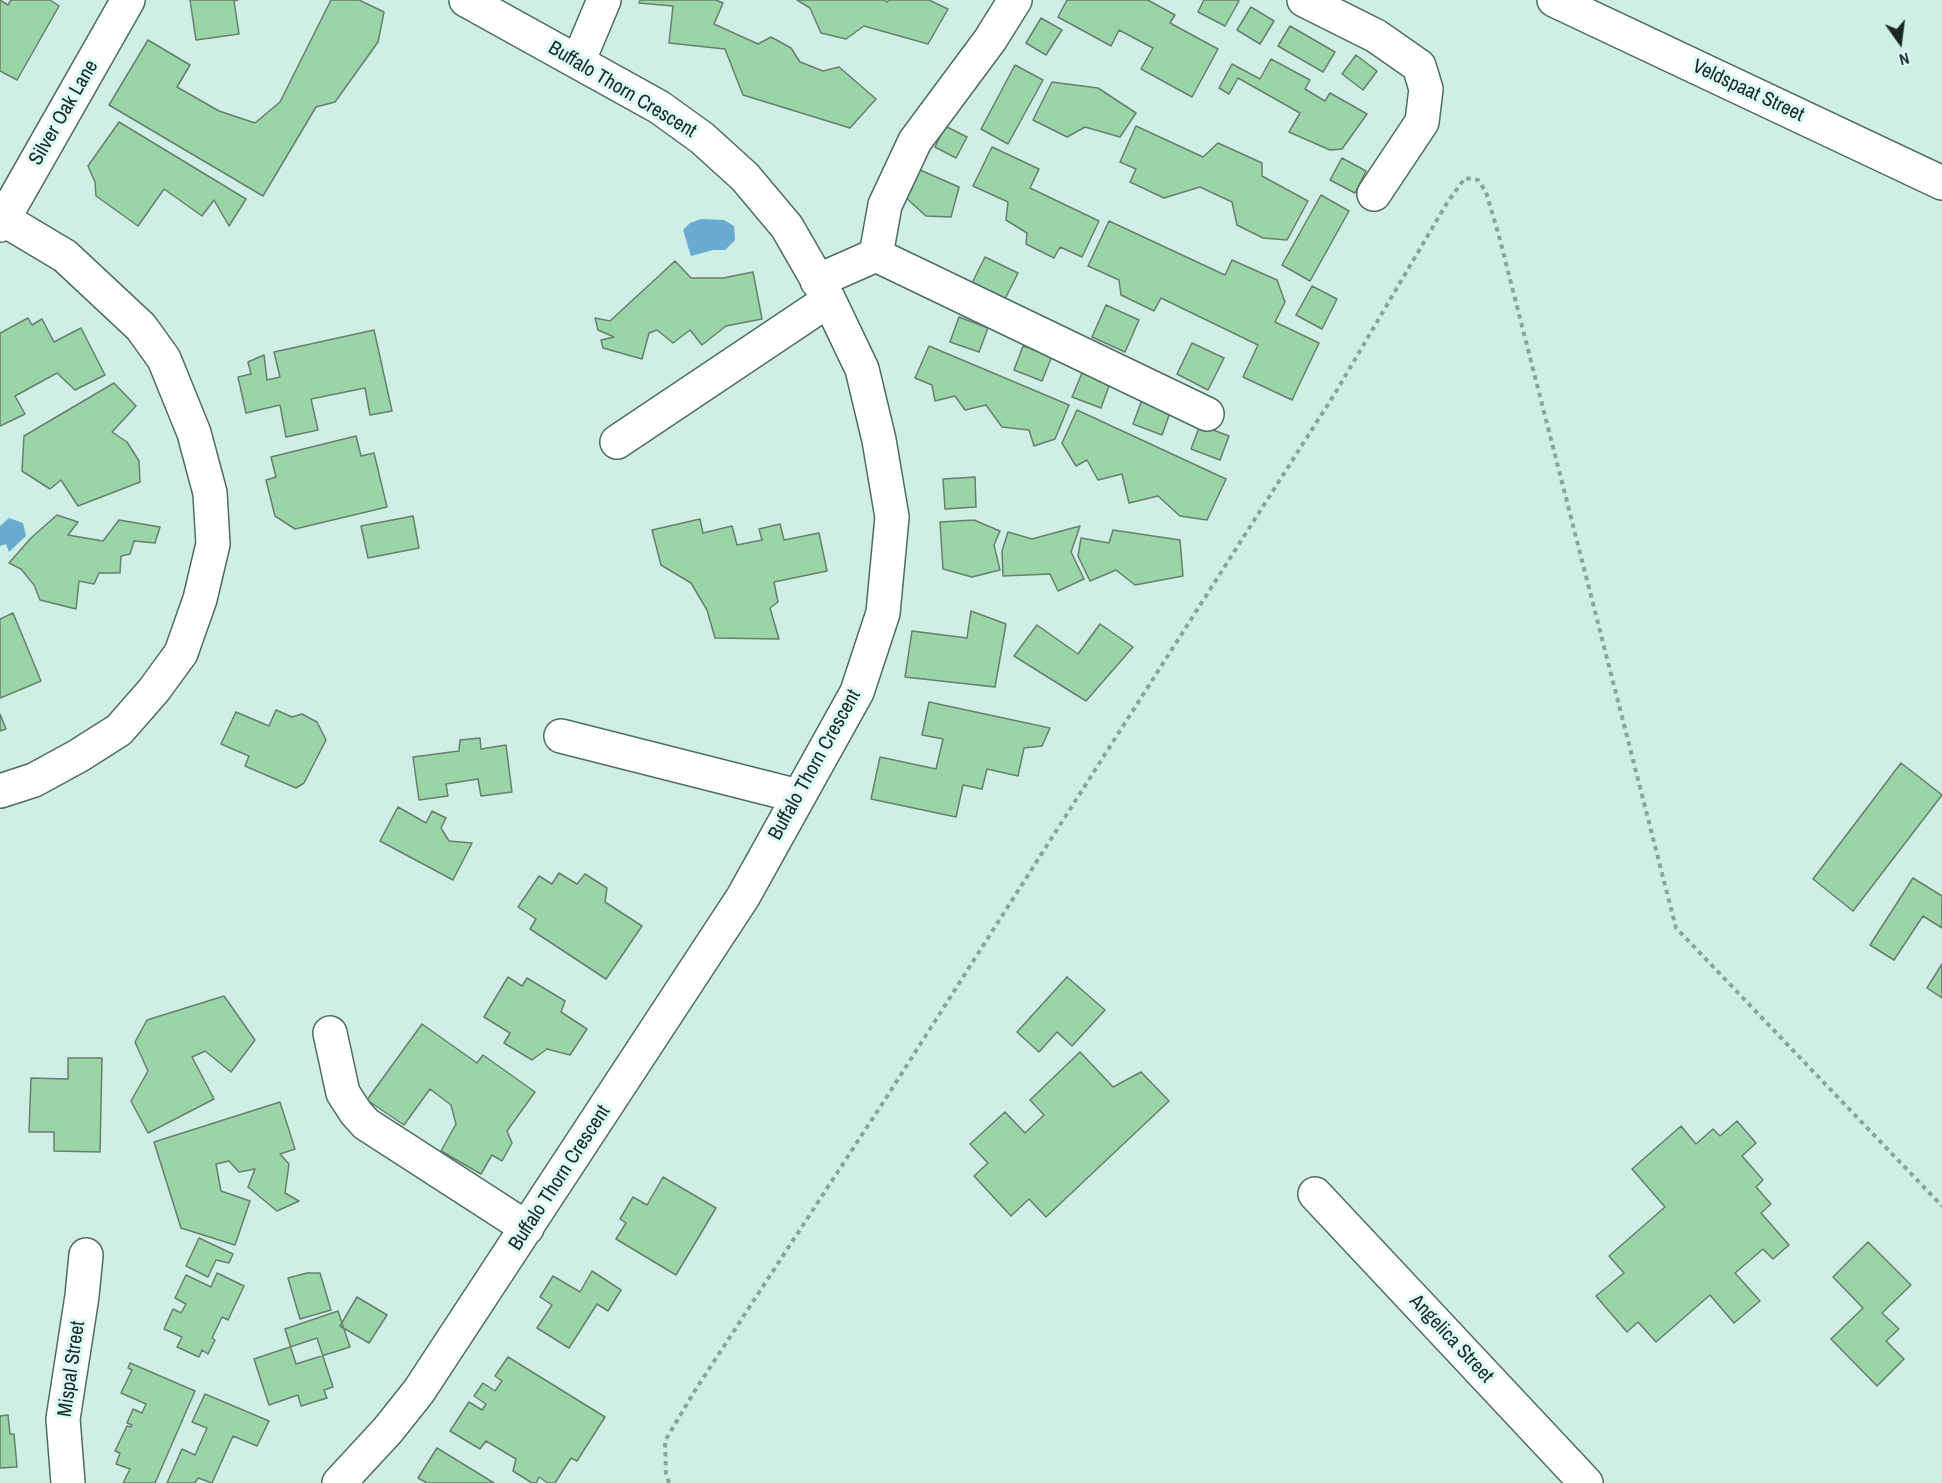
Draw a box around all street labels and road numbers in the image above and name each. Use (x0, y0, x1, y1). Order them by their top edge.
street label: Buffalo Thorn Crescent (544, 36, 700, 144)
street label: Veldspaat Street (1688, 55, 1808, 127)
street label: Silver Oak Lane (24, 56, 104, 170)
street label: Buffalo Thorn Crescent (764, 686, 866, 844)
street label: Buffalo Thorn Crescent (504, 1101, 616, 1255)
street label: Angelica Street (1404, 1290, 1498, 1388)
street label: Mispal Street (53, 1319, 91, 1419)

